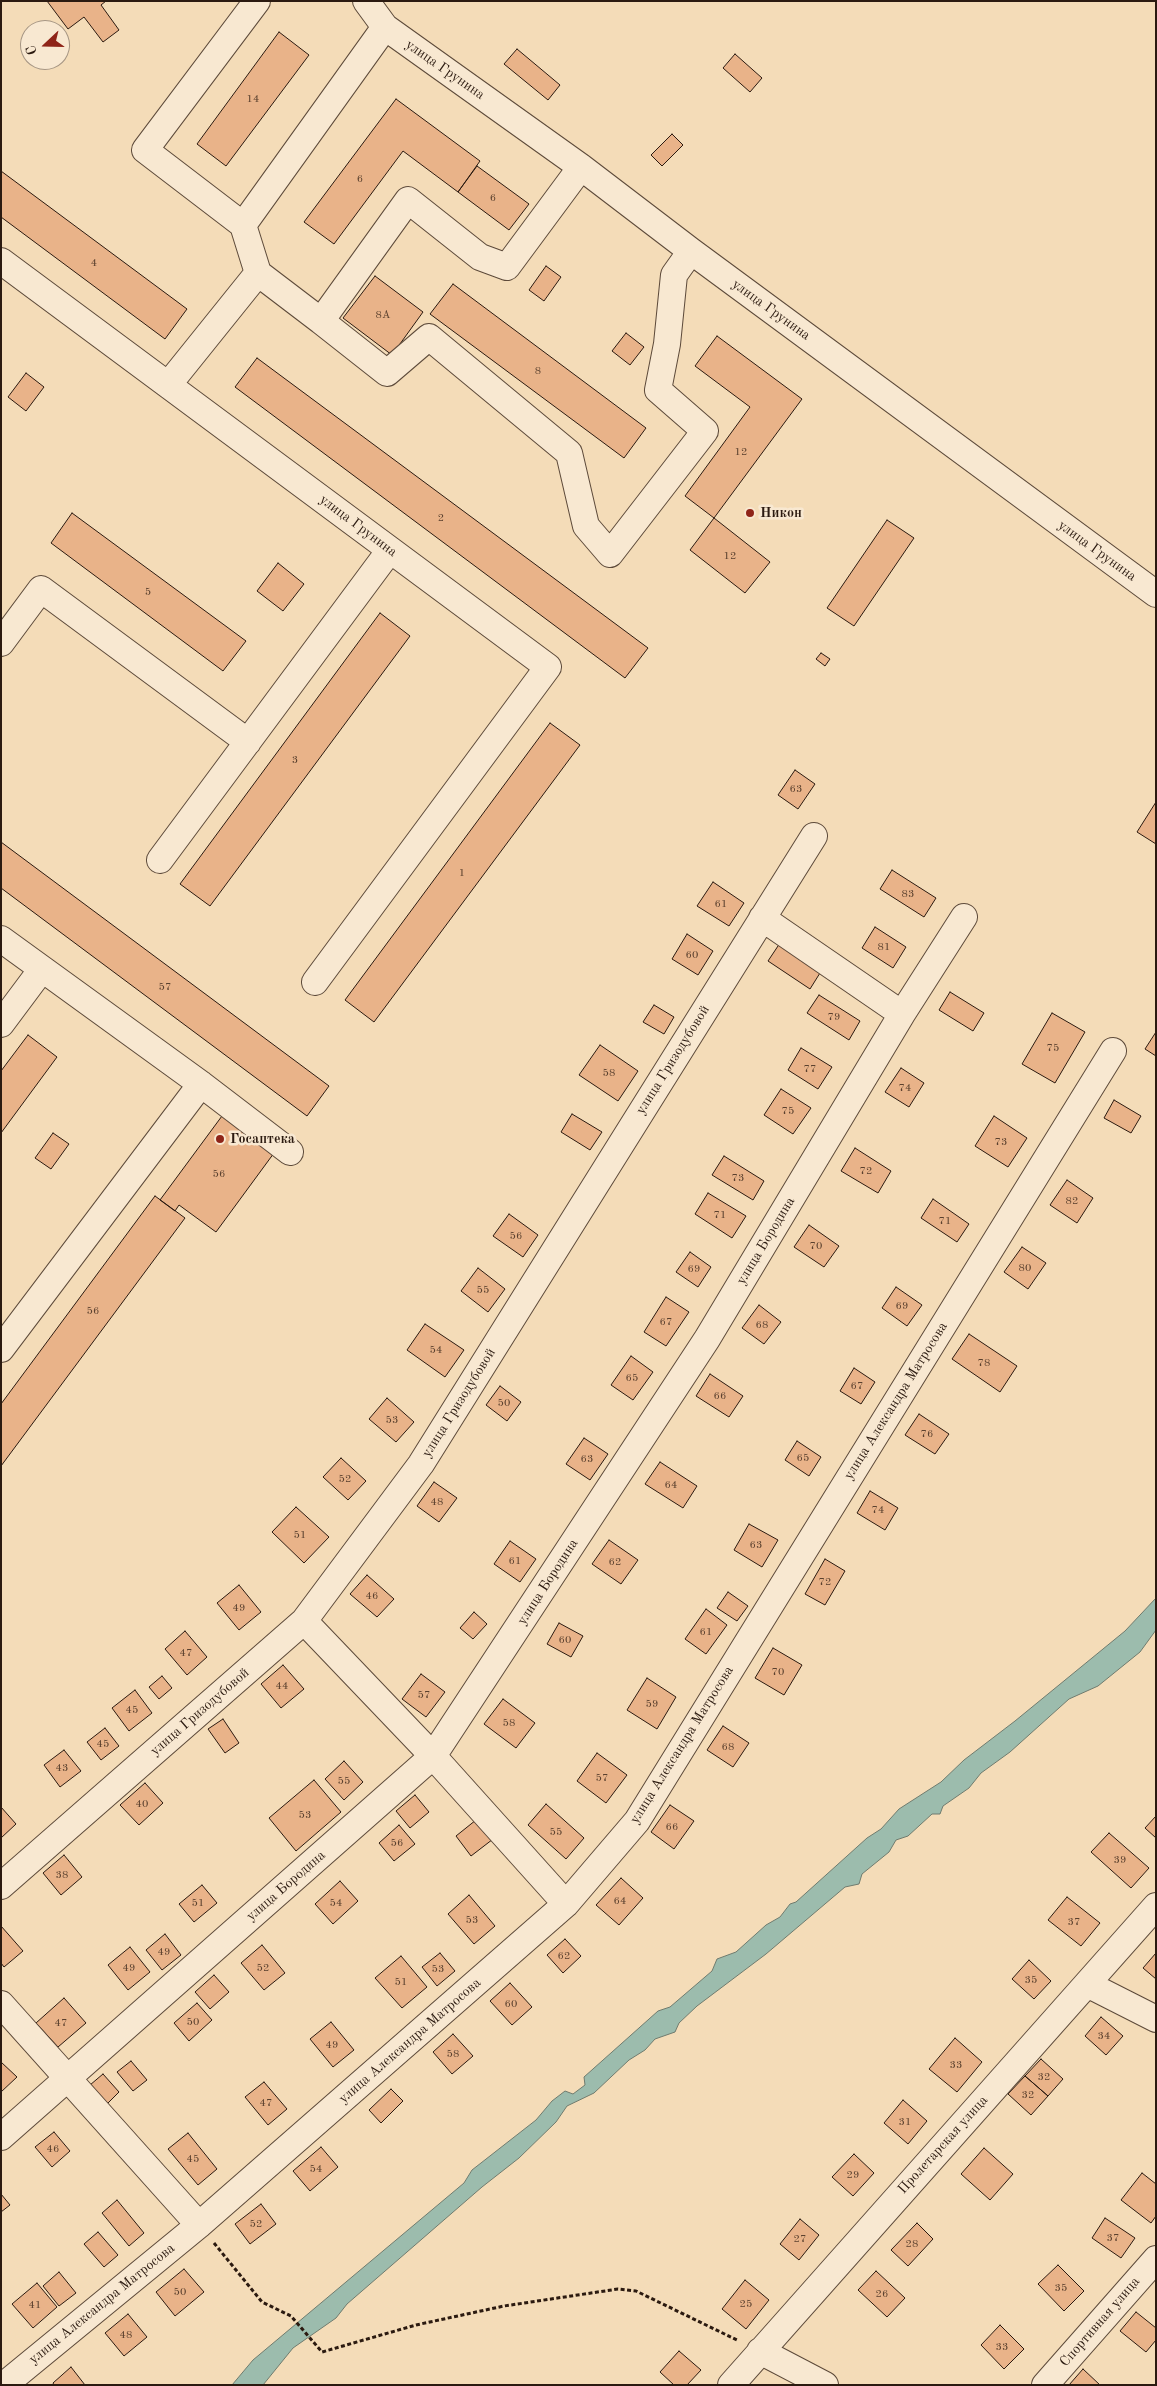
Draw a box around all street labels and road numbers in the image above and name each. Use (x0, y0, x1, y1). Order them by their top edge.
street label: улица Грунина (402, 36, 488, 104)
street label: улица Грунина (728, 276, 814, 344)
street label: улица Грунина (316, 491, 400, 561)
street label: улица Грунина (1054, 517, 1140, 585)
street label: улица Гризодубовой (633, 1002, 713, 1118)
street label: улица Бородина (733, 1194, 799, 1288)
street label: улица Александра Матросова (840, 1319, 952, 1483)
street label: улица Гризодубовой (419, 1345, 499, 1461)
street label: улица Бородина (514, 1536, 582, 1628)
street label: улица Александра Матросова (626, 1663, 738, 1827)
street label: улица Гризодубовой (147, 1664, 253, 1760)
street label: улица Бородина (243, 1847, 329, 1925)
street label: улица Александра Матросова (336, 1975, 484, 2107)
street label: Пролетарская улица (894, 2092, 992, 2198)
street label: улица Александра Матросова (26, 2240, 178, 2368)
street label: Спортивная улица (1056, 2274, 1144, 2370)

